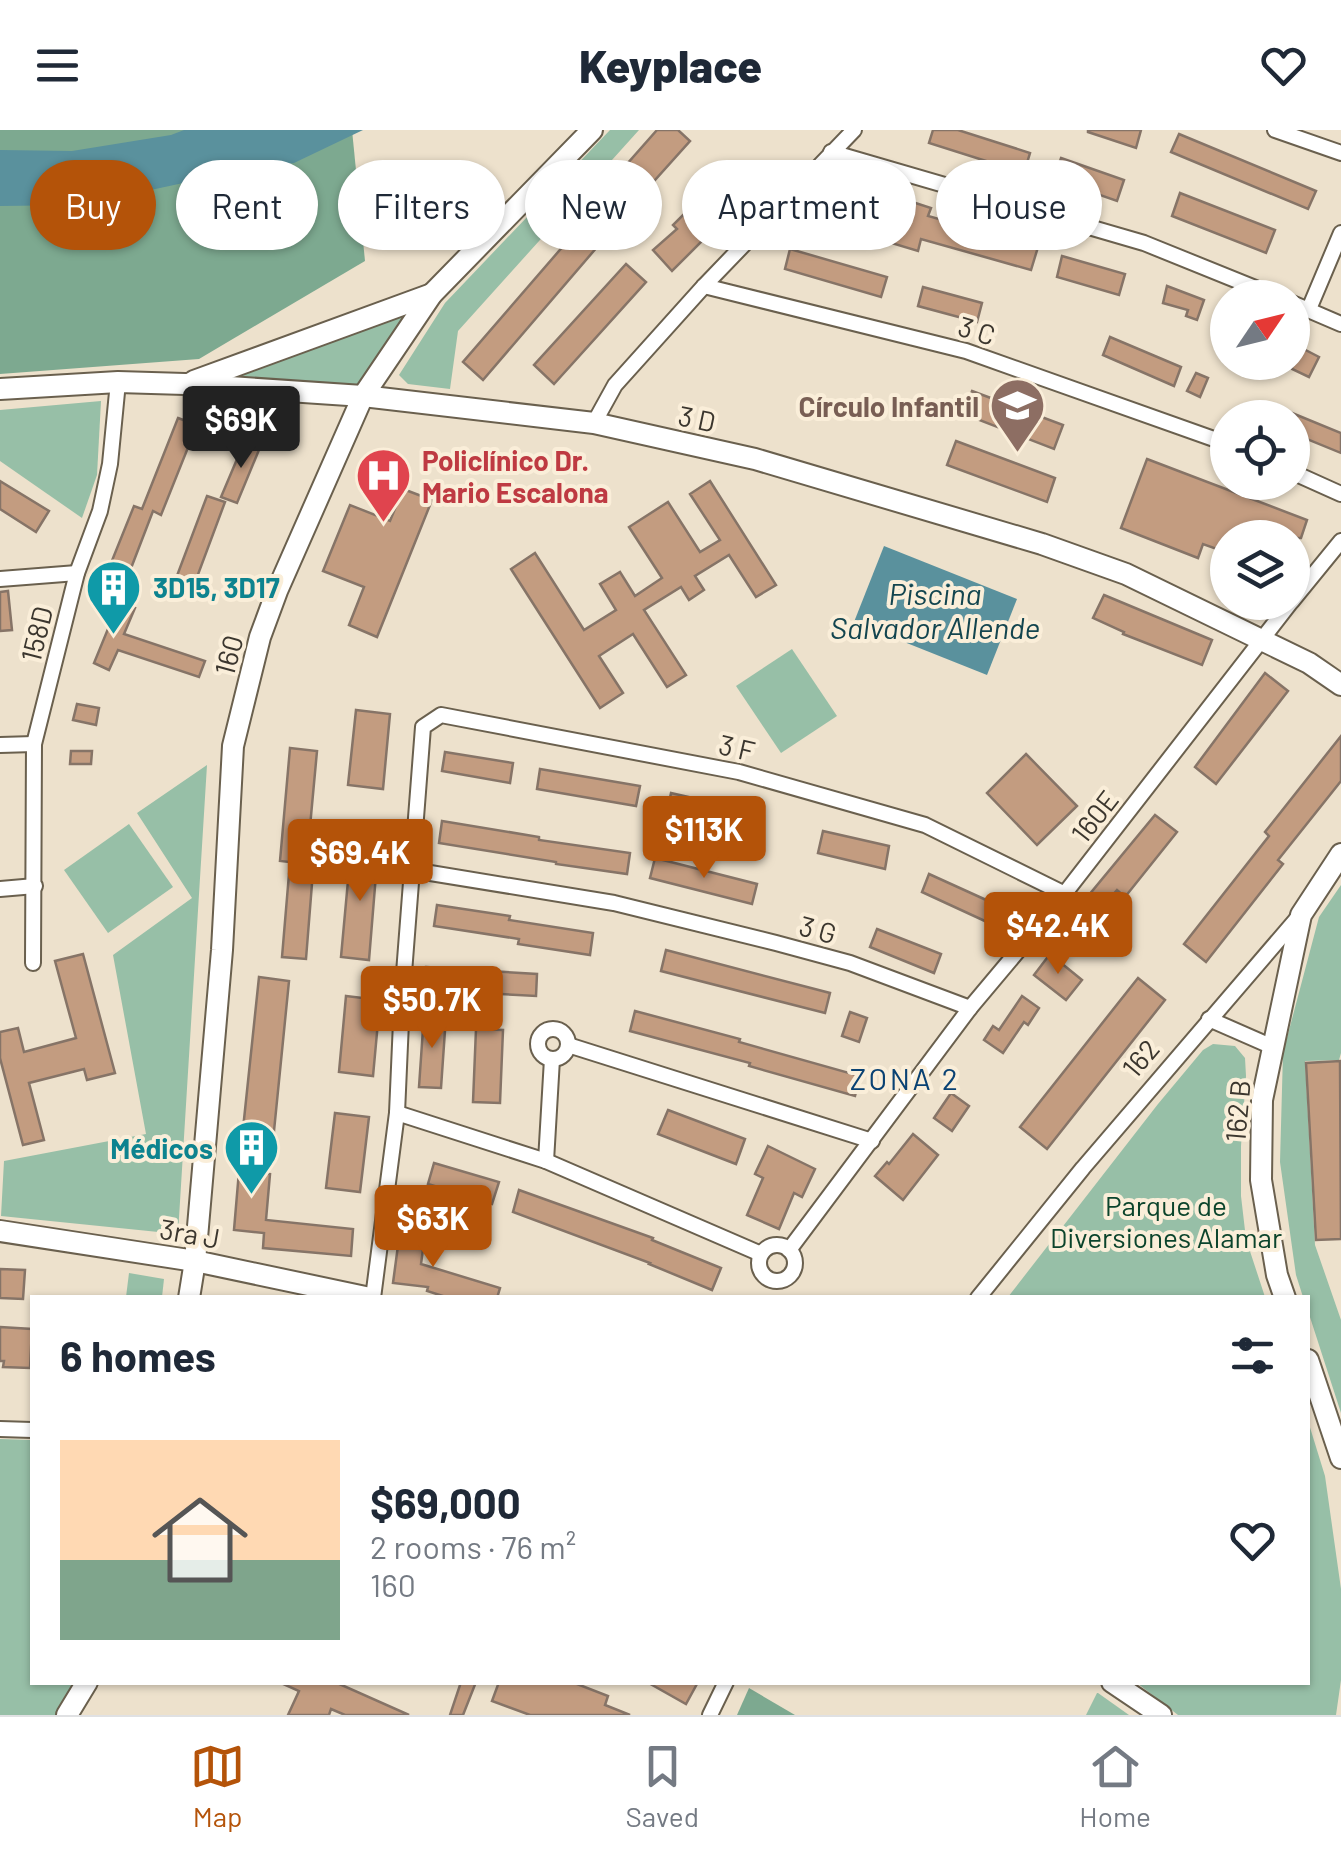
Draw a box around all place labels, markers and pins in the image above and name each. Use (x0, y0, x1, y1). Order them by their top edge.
school or university icon: Círculo Infantil (988, 376, 1048, 455)
pin: $69K (182, 386, 300, 471)
place label: Círculo Infantil (799, 389, 979, 423)
place label: Policlínico Dr. Mario Escalona (422, 443, 609, 509)
hospital icon: Policlínico Dr. Mario Escalona (353, 446, 413, 525)
building icon: 3D15, 3D17 (84, 557, 144, 636)
place label: 3D15, 3D17 (153, 570, 280, 604)
pin: $113K (634, 796, 774, 881)
pin: $69.4K (279, 819, 441, 904)
pin: $42.4K (977, 892, 1139, 977)
pin: $50.7K (351, 966, 513, 1051)
building icon: Médicos (222, 1118, 282, 1197)
place label: Médicos (110, 1131, 213, 1165)
pin: $63K (374, 1185, 492, 1270)

